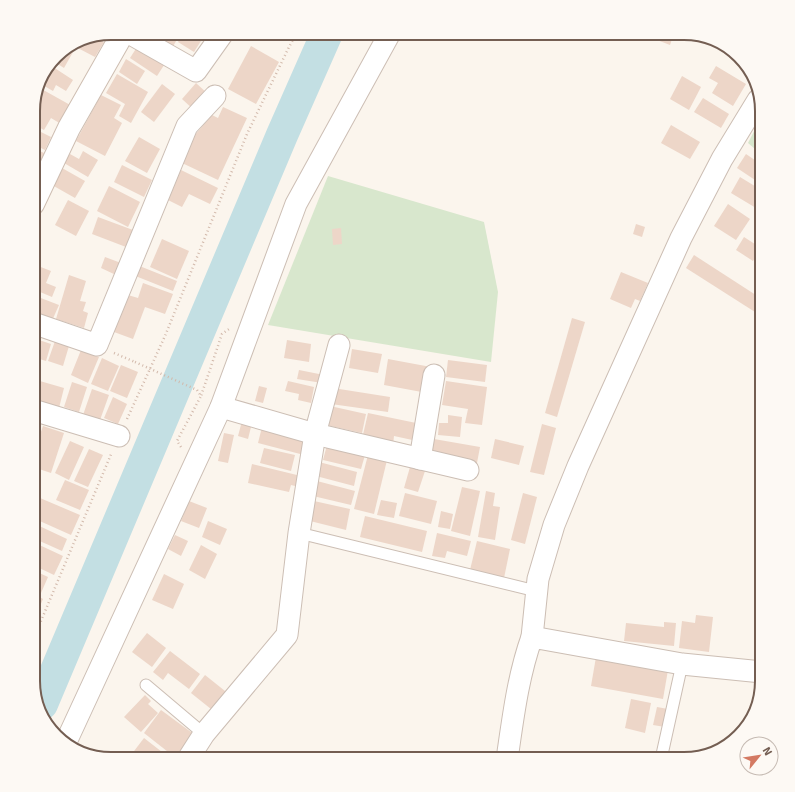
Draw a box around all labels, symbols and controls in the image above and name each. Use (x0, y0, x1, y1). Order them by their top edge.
north arrow (739, 736, 779, 776)
text: N (760, 745, 775, 758)

